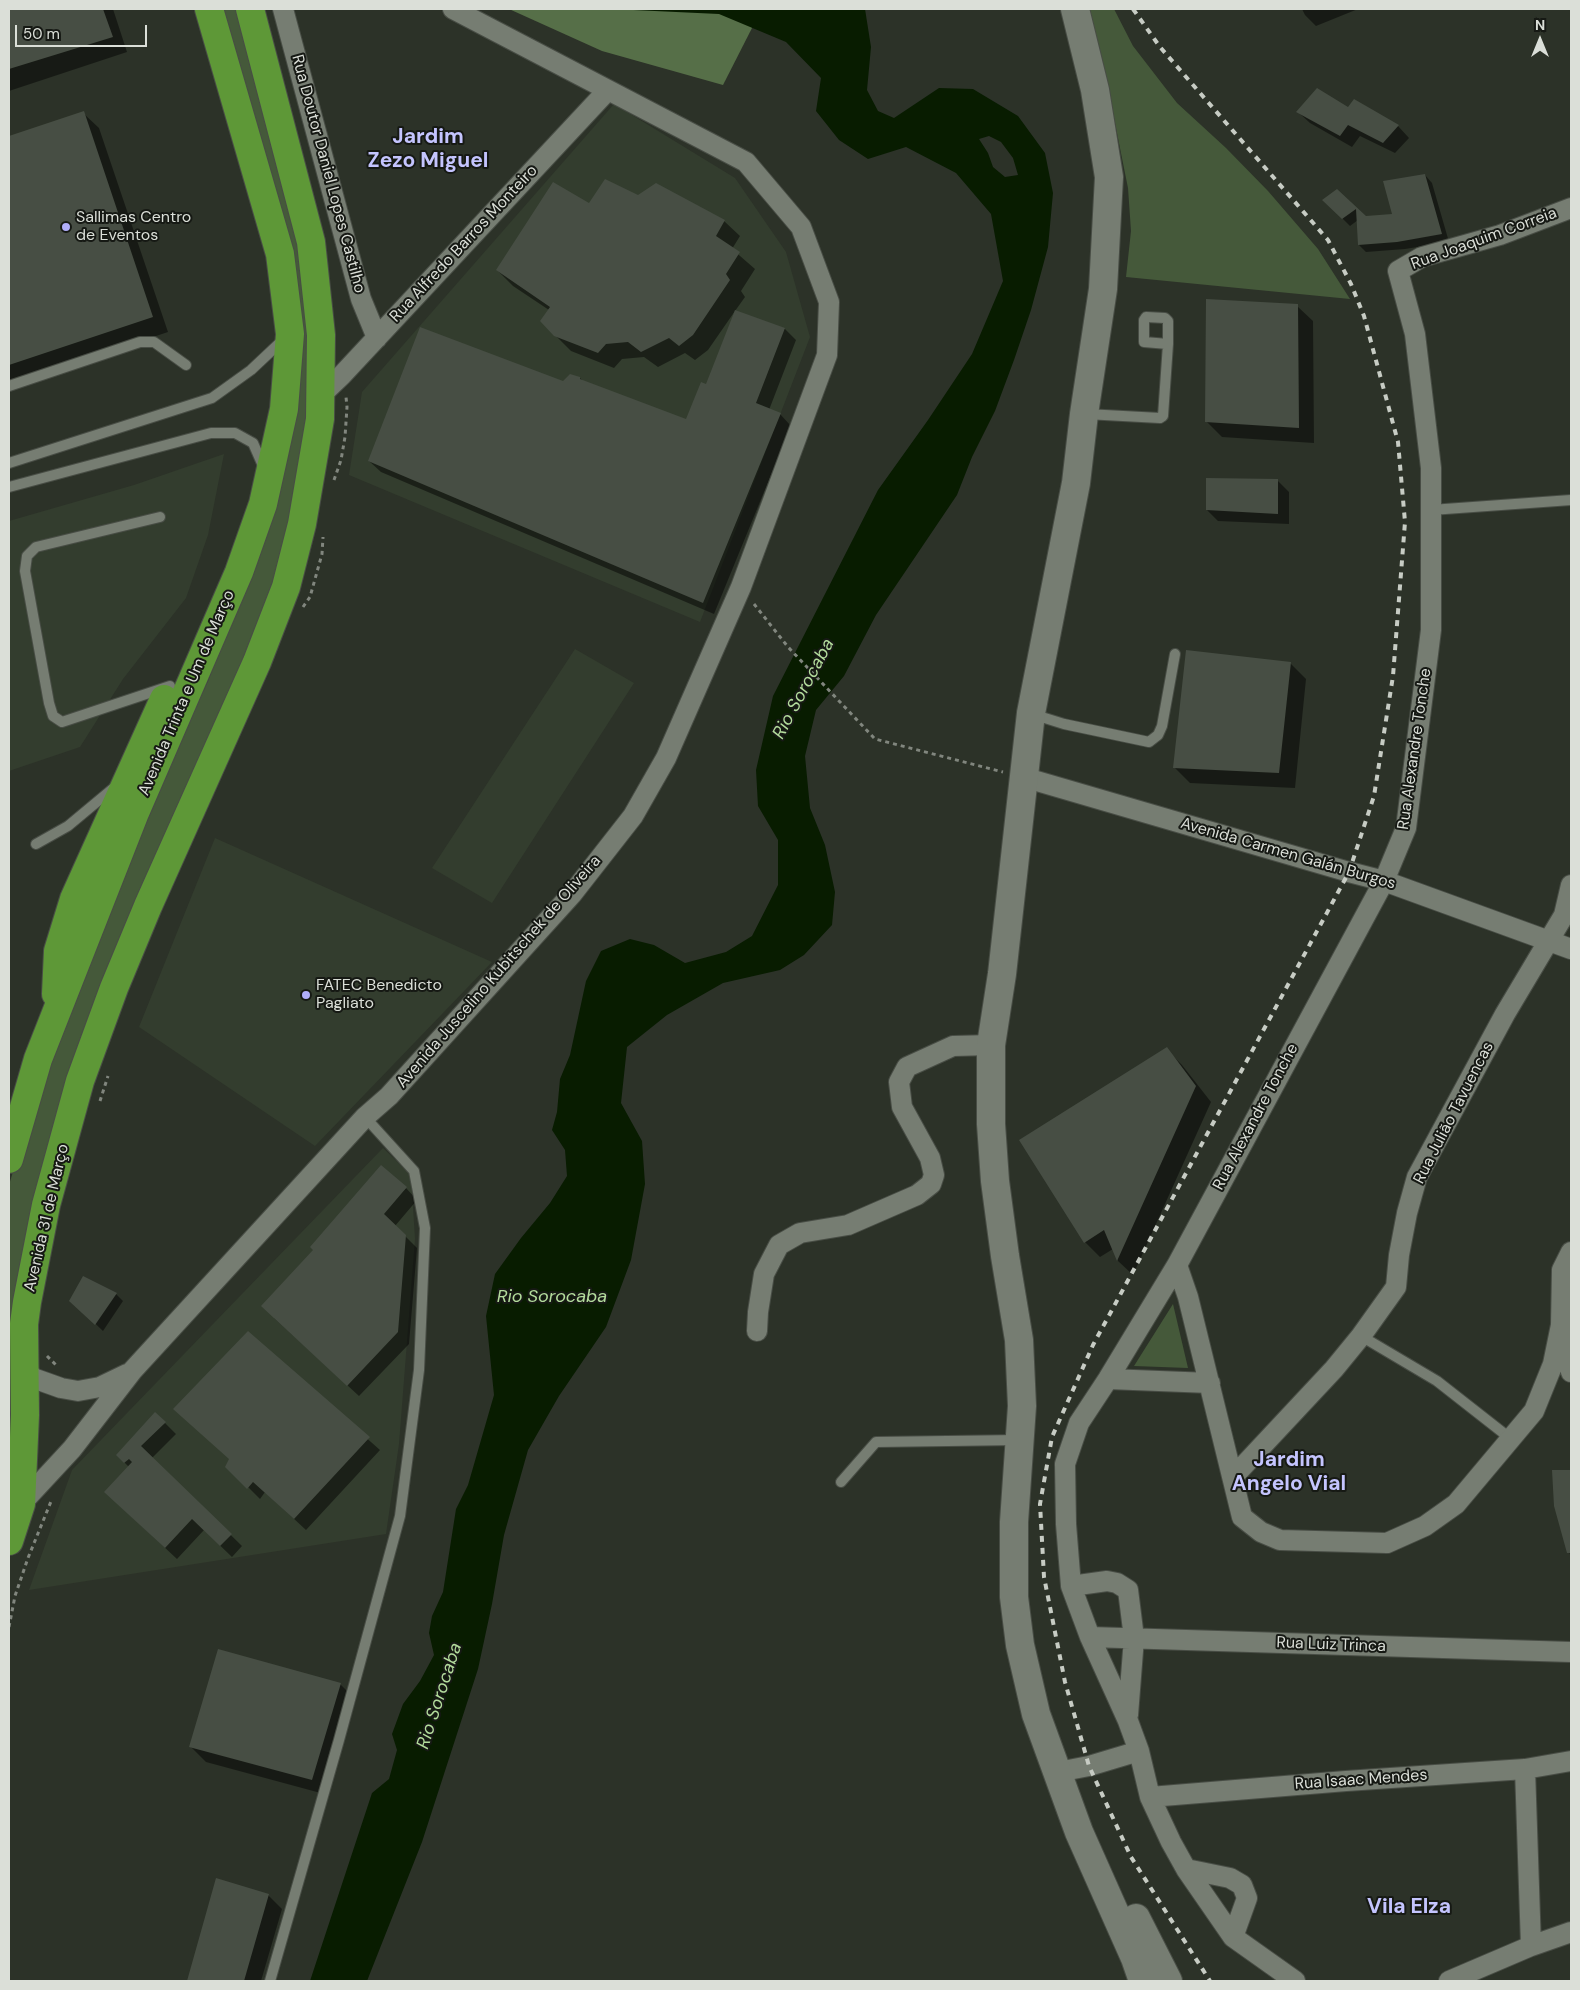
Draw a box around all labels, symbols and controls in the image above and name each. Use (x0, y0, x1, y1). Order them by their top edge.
scale bar (18, 15, 150, 47)
north arrow (1515, 15, 1565, 65)
text: N (1535, 16, 1545, 34)
text: 50 m (23, 24, 60, 44)
street label: Rua Doutor Daniel Lopes Castilho (287, 53, 369, 295)
district label: Jardim Zezo Miguel (368, 124, 488, 174)
street label: Rua Alfredo Barros Monteiro (386, 162, 542, 326)
street label: Rua Joaquim Correia (1409, 204, 1559, 274)
place label: Sallimas Centro de Eventos (76, 208, 191, 246)
marker: Sallimas Centro de Eventos (60, 221, 72, 233)
street label: Avenida Trinta e Um de Março (135, 587, 239, 799)
water label: Rio Sorocaba (769, 635, 839, 743)
street label: Rua Alexandre Tonche (1394, 667, 1436, 831)
street label: Avenida Carmen Galán Burgos (1178, 814, 1398, 894)
street label: Avenida Juscelino Kubitschek de Oliveira (393, 852, 605, 1092)
place label: FATEC Benedicto Pagliato (316, 976, 442, 1014)
marker: FATEC Benedicto Pagliato (300, 989, 312, 1001)
street label: Rua Julião Tavuencas (1410, 1039, 1498, 1187)
street label: Rua Alexandre Tonche (1209, 1041, 1303, 1193)
street label: Avenida 31 de Março (21, 1142, 73, 1294)
water label: Rio Sorocaba (497, 1286, 607, 1308)
district label: Jardim Angelo Vial (1232, 1447, 1346, 1497)
street label: Rua Luiz Trinca (1276, 1633, 1386, 1657)
water label: Rio Sorocaba (413, 1640, 467, 1752)
street label: Rua Isaac Mendes (1294, 1766, 1428, 1794)
district label: Vila Elza (1367, 1894, 1451, 1920)

